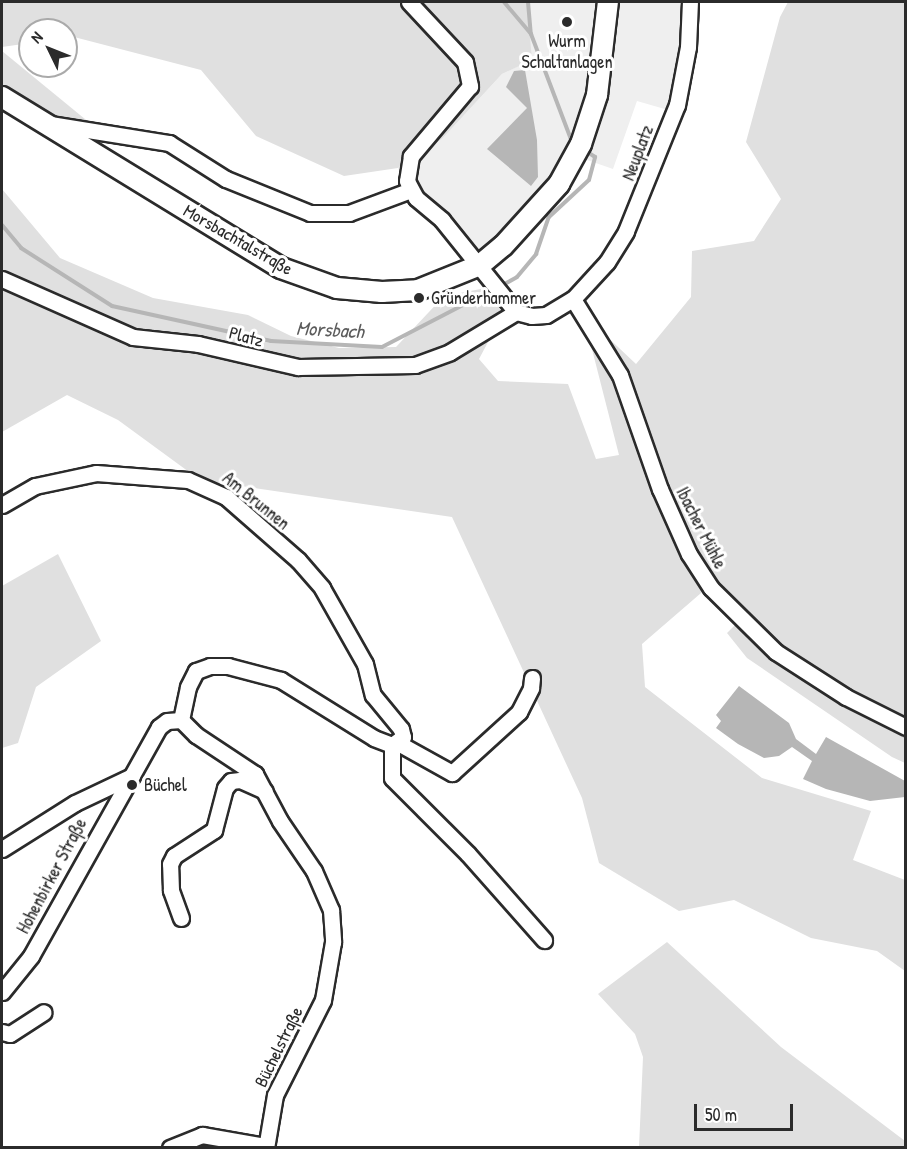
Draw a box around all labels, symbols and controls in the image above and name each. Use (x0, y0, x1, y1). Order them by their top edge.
marker: Wurm Schaltanlagen (560, 15, 574, 29)
north arrow (18, 18, 78, 78)
text: N (25, 26, 47, 48)
place label: Wurm Schaltanlagen (521, 31, 613, 74)
street label: Neuplatz (618, 122, 658, 184)
street label: Morsbachtalstraße (179, 200, 297, 280)
place label: Gründerhammer (431, 287, 536, 309)
marker: Gründerhammer (412, 291, 426, 305)
water label: Morsbach (296, 315, 364, 343)
street label: Platz (227, 322, 265, 352)
street label: Am Brunnen (218, 467, 294, 535)
street label: Ibacher Mühle (671, 483, 731, 573)
place label: Büchel (144, 774, 187, 796)
marker: Büchel (125, 778, 139, 792)
street label: Hohenbirker Straße (12, 815, 92, 937)
street label: Büchelstraße (250, 1003, 308, 1091)
scale bar (697, 1092, 796, 1130)
text: 50 m (705, 1102, 737, 1127)

